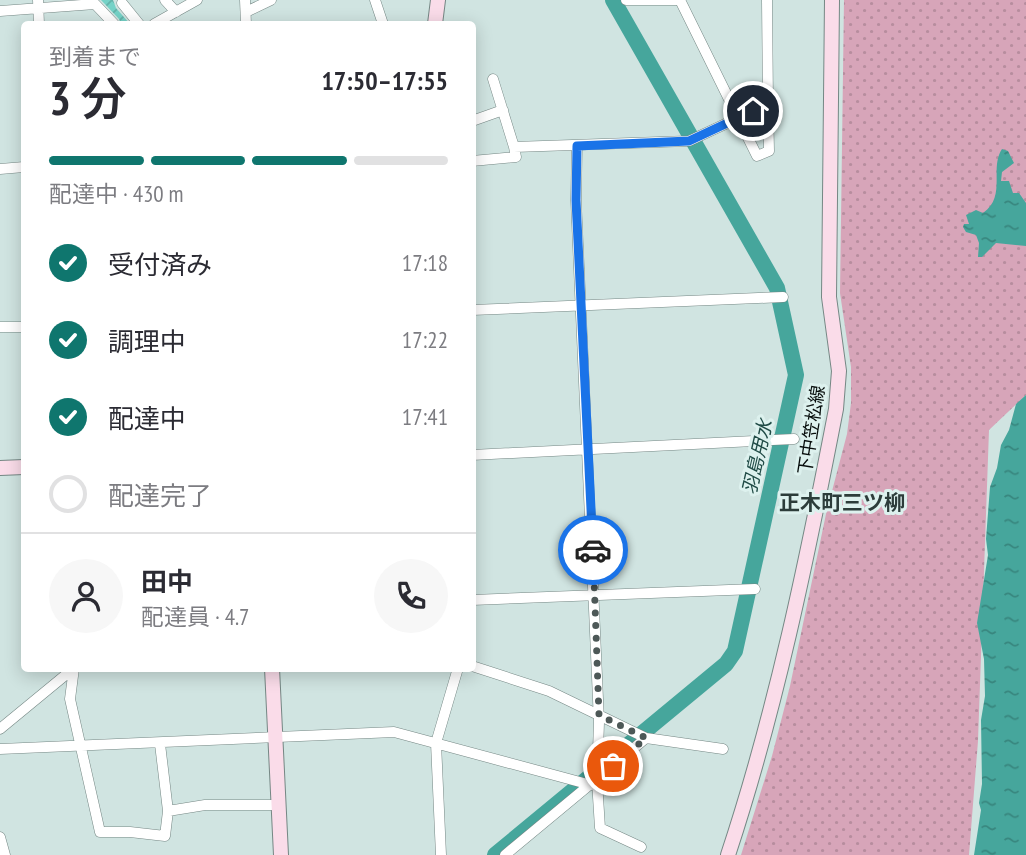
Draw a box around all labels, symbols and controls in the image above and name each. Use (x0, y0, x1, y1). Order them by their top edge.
text: 到着まで (49, 42, 141, 71)
text: 17:50–17:55 (321, 64, 448, 97)
text: 3 分 (49, 68, 126, 128)
pin (723, 81, 783, 141)
icon: home (734, 92, 772, 130)
text: 配達中 · 430 m (49, 179, 184, 208)
icon: check (49, 244, 87, 282)
text: 受付済み (108, 248, 212, 281)
text: 17:18 (402, 248, 448, 277)
icon: check (49, 321, 87, 359)
text: 調理中 (108, 325, 186, 358)
text: 17:22 (402, 325, 448, 354)
street label: 下中笠松線 (793, 384, 829, 476)
icon: check (49, 398, 87, 436)
text: 配達中 (108, 402, 186, 435)
text: 17:41 (402, 402, 448, 431)
water label: 羽島用水 (737, 415, 778, 497)
text: 配達完了 (108, 479, 212, 512)
district label: 正木町三ツ柳 (779, 489, 905, 516)
courier (558, 515, 628, 585)
icon: car (574, 531, 612, 569)
button: person (49, 559, 123, 633)
button: phone (374, 559, 448, 633)
text: 田中 (141, 565, 193, 598)
text: 配達員 · 4.7 (141, 602, 249, 631)
pin (583, 736, 643, 796)
icon: bag (594, 747, 632, 785)

